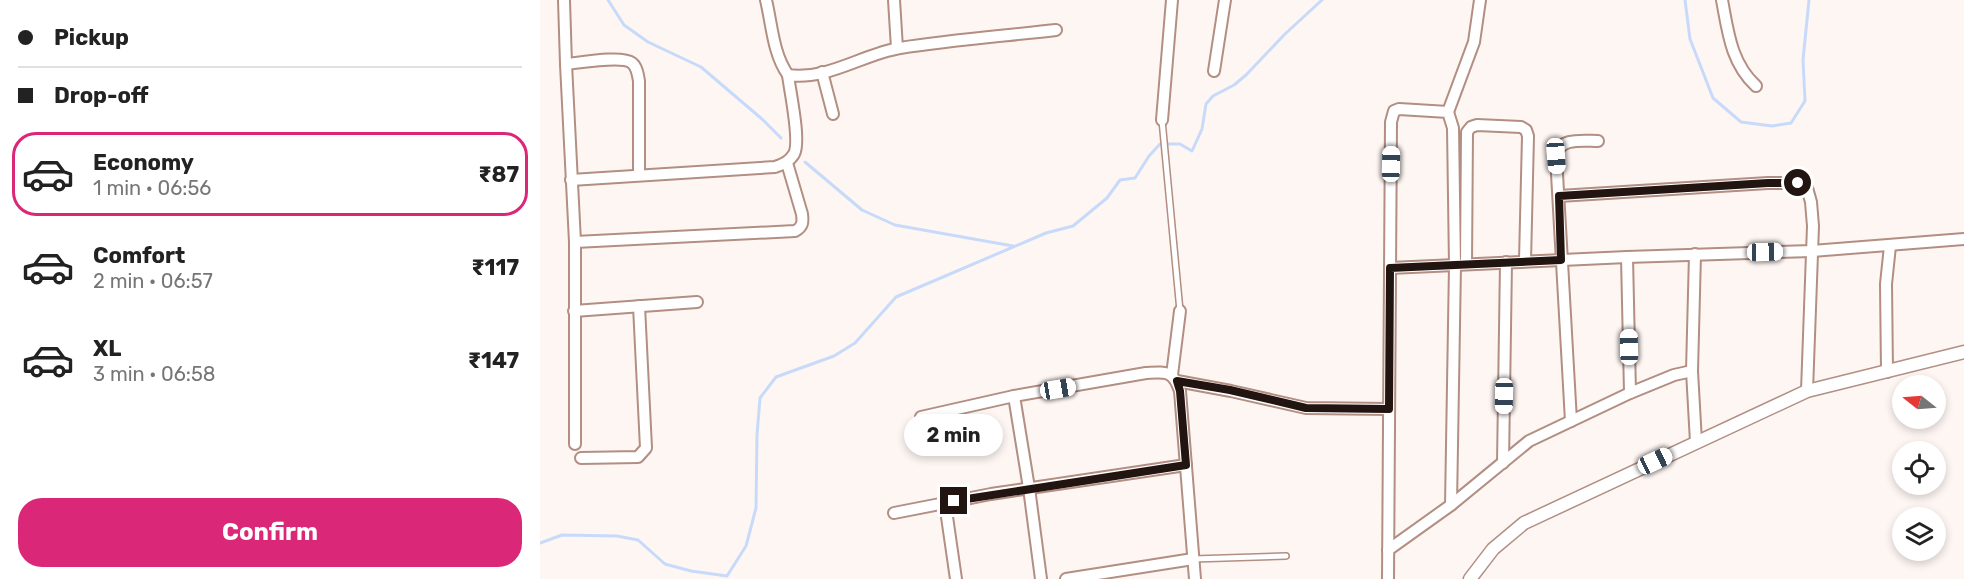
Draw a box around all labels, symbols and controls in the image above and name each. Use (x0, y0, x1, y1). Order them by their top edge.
text: Pickup (54, 24, 129, 51)
text: Drop-off (54, 82, 149, 109)
car (1546, 137, 1566, 175)
car (1382, 146, 1400, 182)
icon: car (21, 147, 75, 201)
text: Economy (93, 149, 194, 176)
text: ₹87 (478, 161, 519, 188)
route start (1784, 169, 1811, 196)
text: 1 min · 06:56 (93, 176, 211, 200)
icon: car (21, 240, 75, 294)
text: Comfort (93, 242, 185, 269)
car (1747, 243, 1783, 261)
text: ₹117 (471, 254, 519, 281)
text: 2 min · 06:57 (93, 269, 213, 293)
car (1620, 329, 1638, 365)
icon: car (21, 333, 75, 387)
text: XL (93, 335, 121, 362)
text: ₹147 (468, 347, 519, 374)
text: 3 min · 06:58 (93, 362, 216, 386)
north arrow (1892, 375, 1946, 429)
map controls (1892, 375, 1946, 561)
car (1039, 377, 1077, 401)
car (1495, 378, 1513, 414)
callout: 2 min (904, 414, 1004, 456)
text: 2 min (926, 423, 981, 447)
button: locate (1892, 441, 1946, 495)
car (1635, 445, 1675, 477)
route end (940, 487, 967, 514)
button: Confirm (18, 498, 522, 567)
button: layers (1892, 507, 1946, 561)

